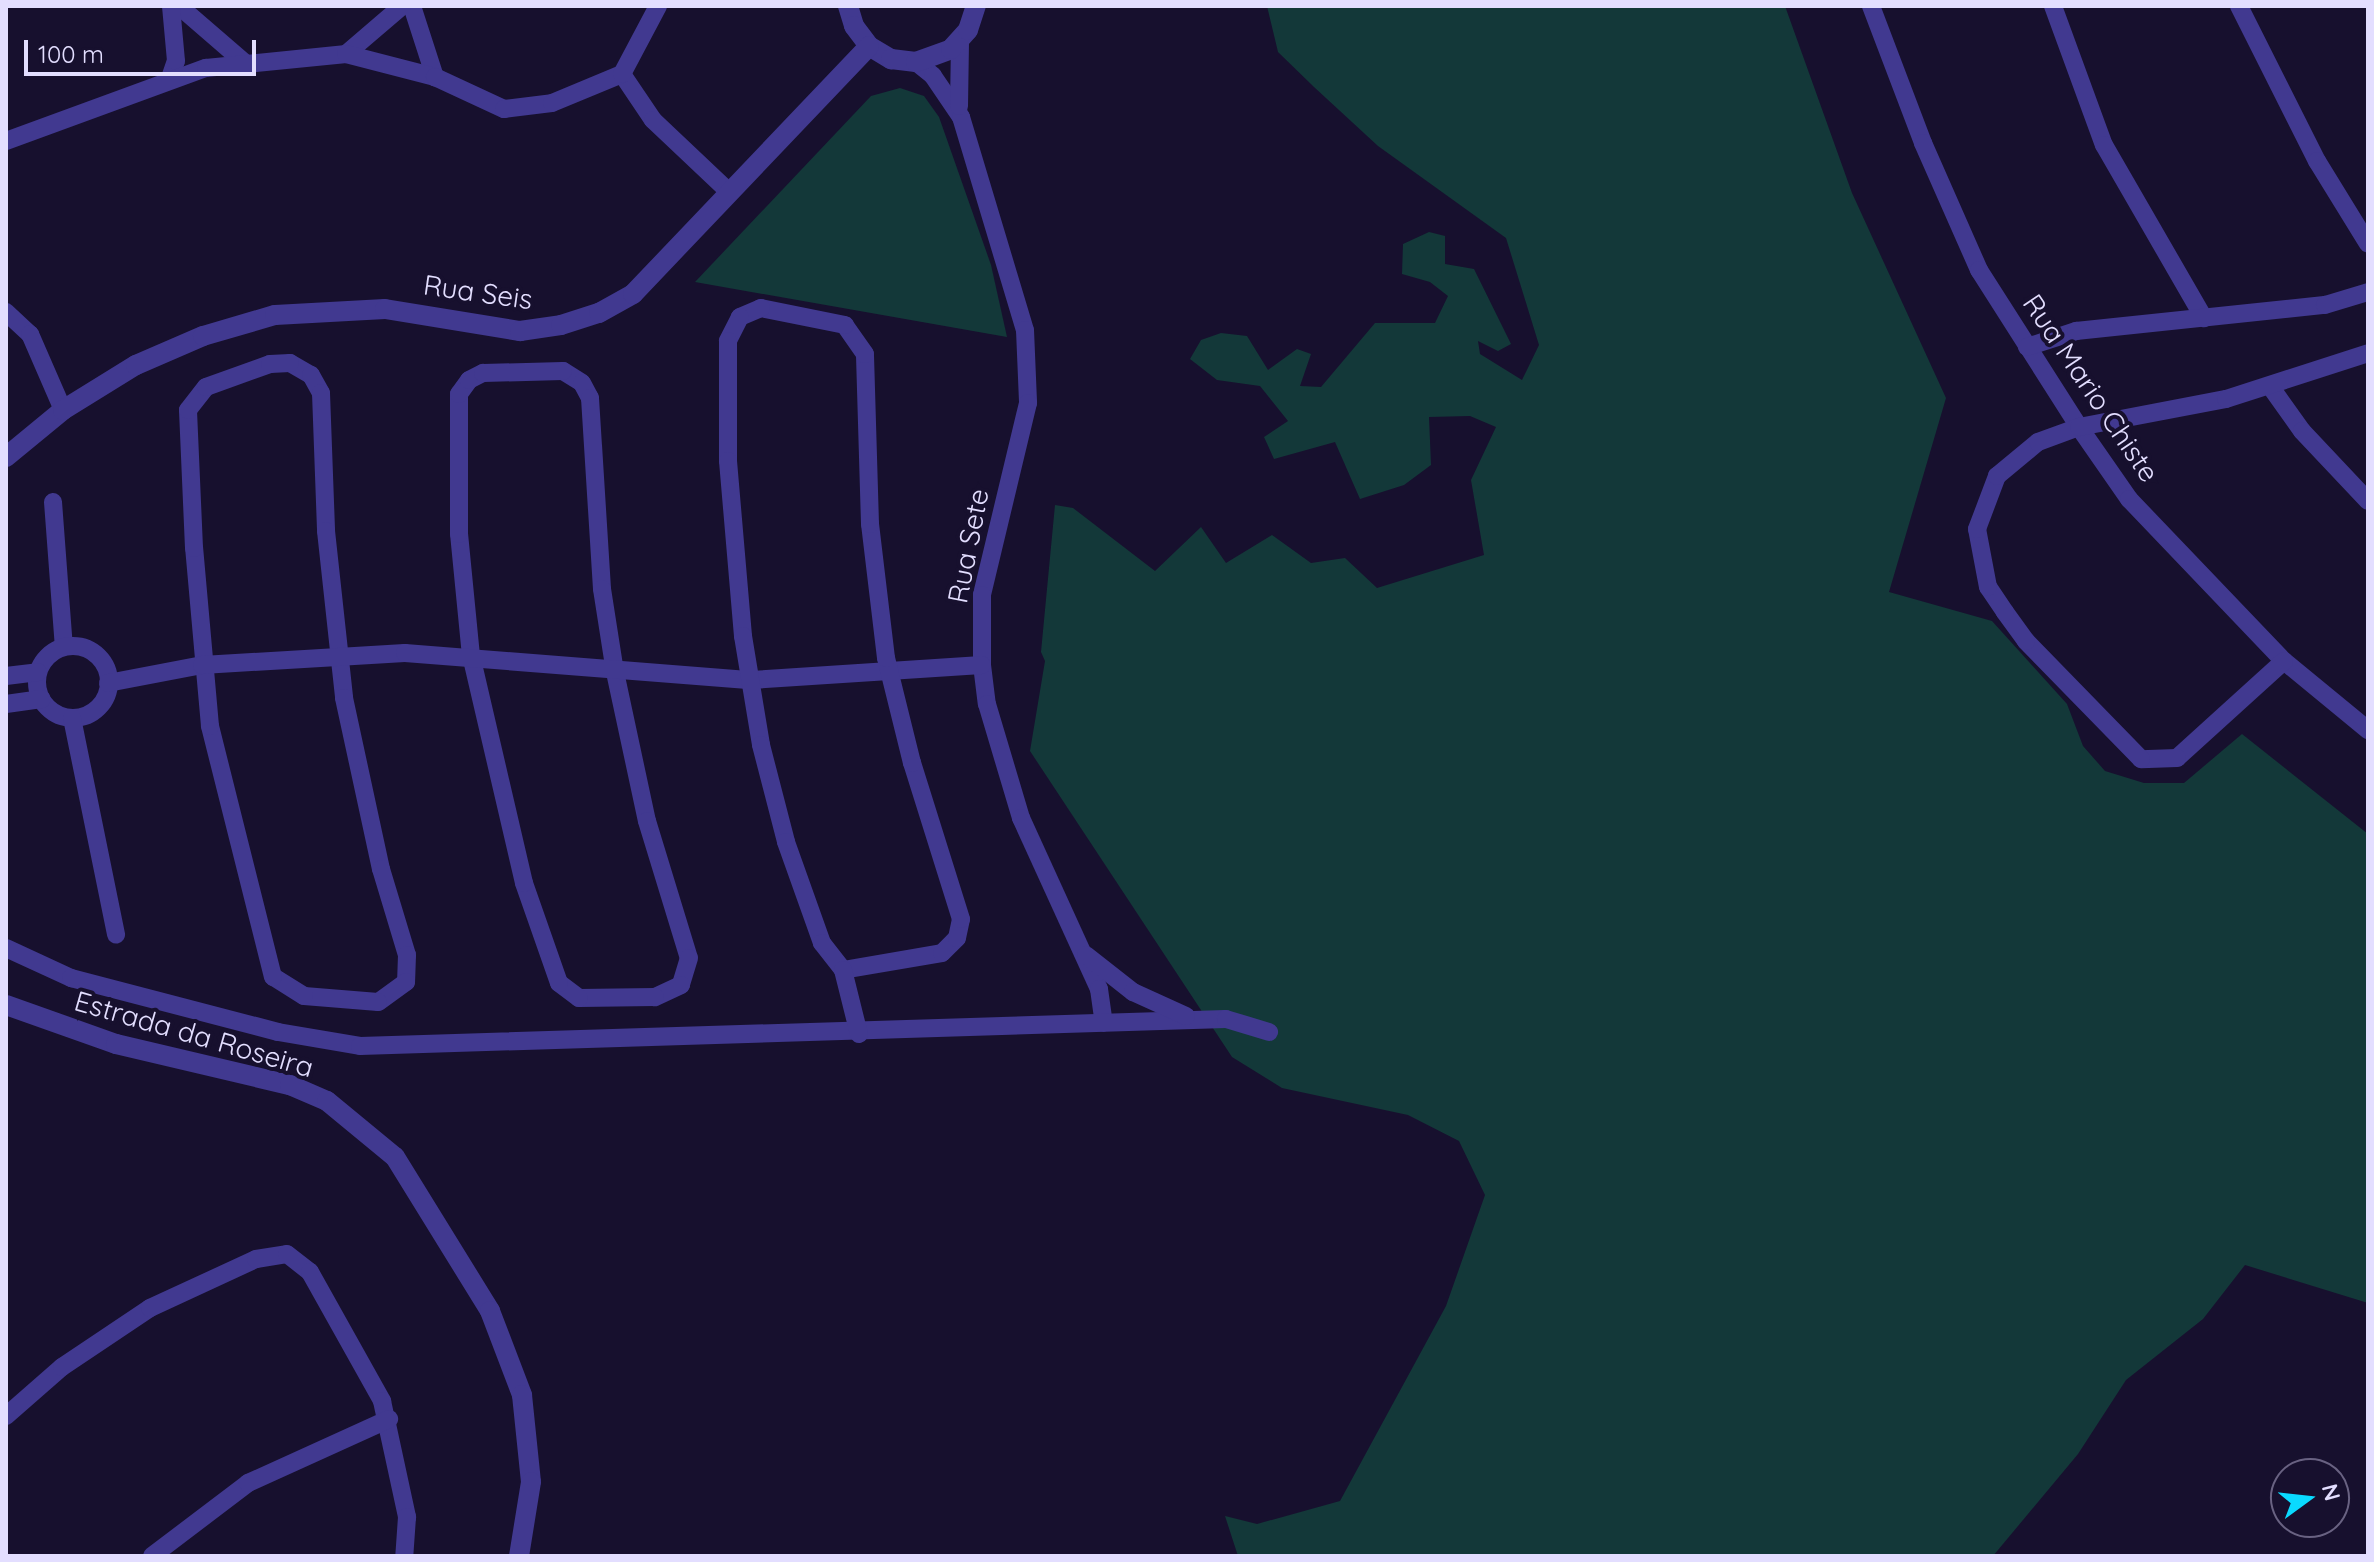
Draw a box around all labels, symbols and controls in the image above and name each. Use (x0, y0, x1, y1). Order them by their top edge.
scale bar (28, 24, 260, 74)
text: 100 m (38, 39, 104, 69)
street label: Rua Seis (421, 268, 535, 316)
street label: Rua Mario Chiste (2016, 288, 2166, 488)
street label: Rua Sete (940, 486, 996, 606)
street label: Estrada da Roseira (71, 984, 317, 1084)
north arrow (2270, 1458, 2350, 1538)
text: N (2316, 1481, 2347, 1504)

